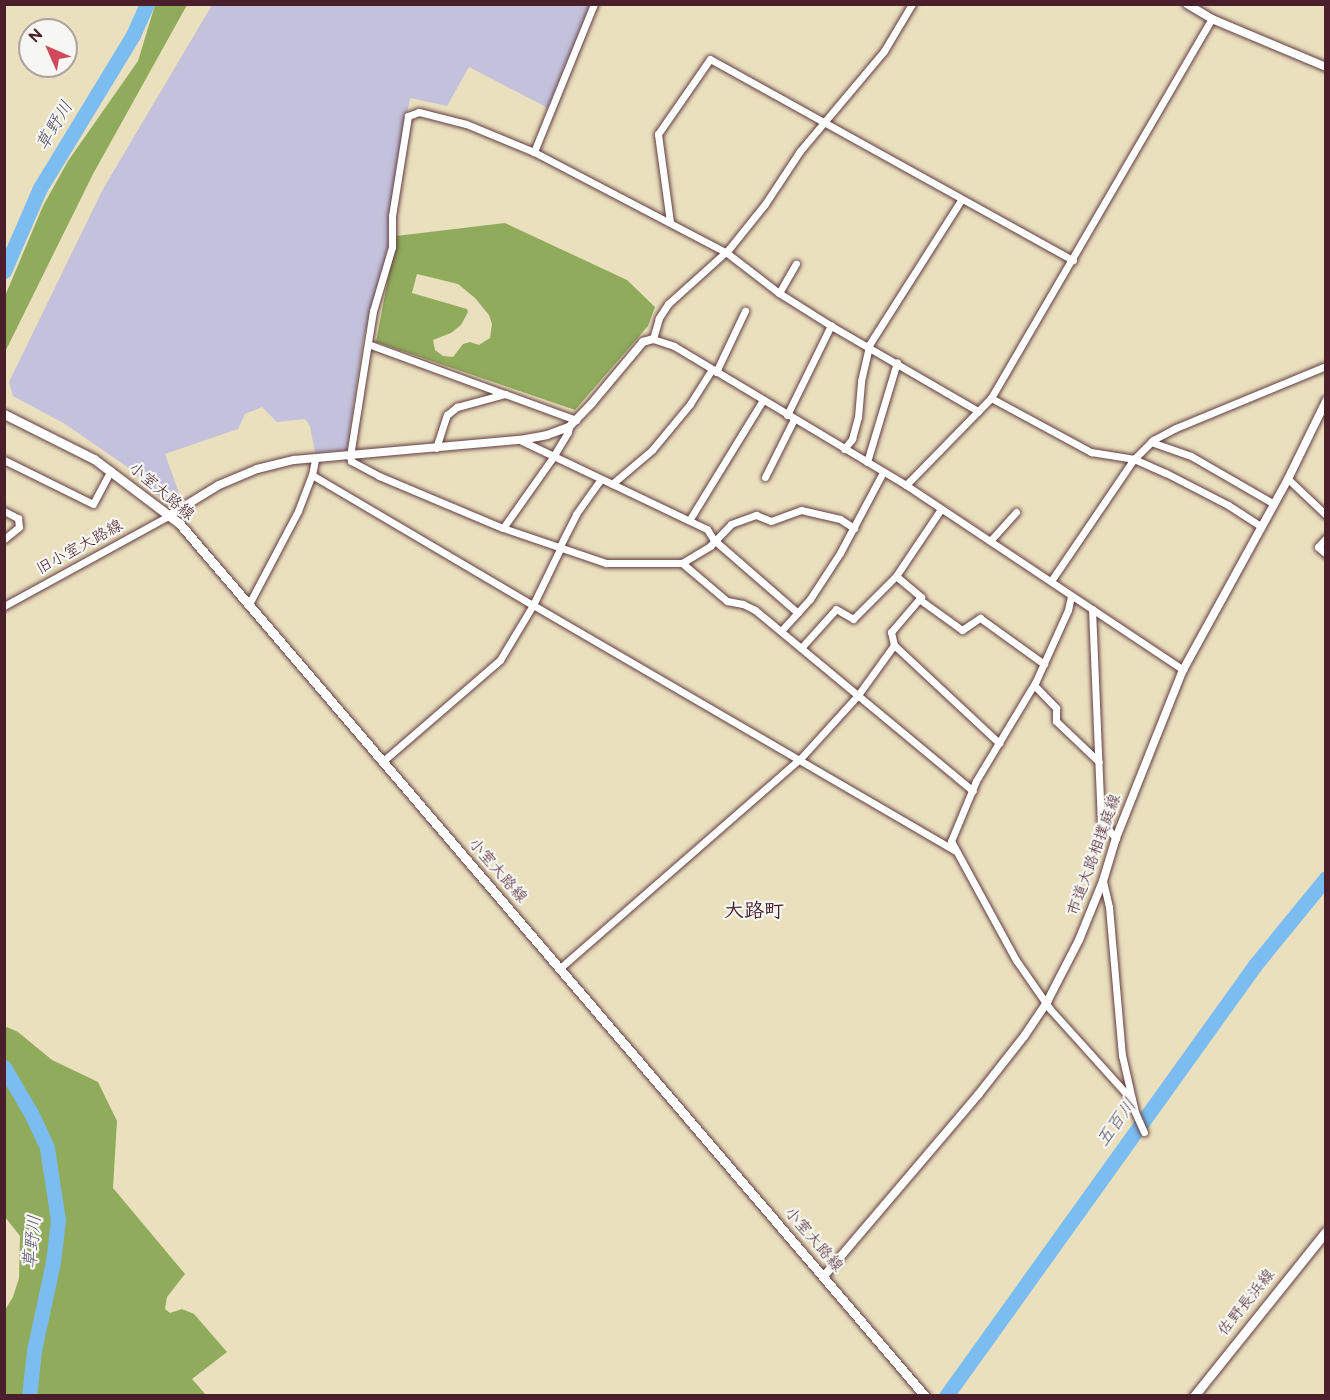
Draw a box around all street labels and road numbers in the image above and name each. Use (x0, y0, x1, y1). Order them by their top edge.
street label: 小室大路線 (124, 459, 198, 525)
street label: 旧小室大路線 (33, 516, 127, 580)
street label: 市道大路相撲庭線 (1064, 792, 1126, 918)
street label: 小室大路線 (464, 835, 530, 907)
street label: 小室大路線 (780, 1204, 846, 1276)
street label: 佐野長浜線 (1214, 1266, 1280, 1340)

